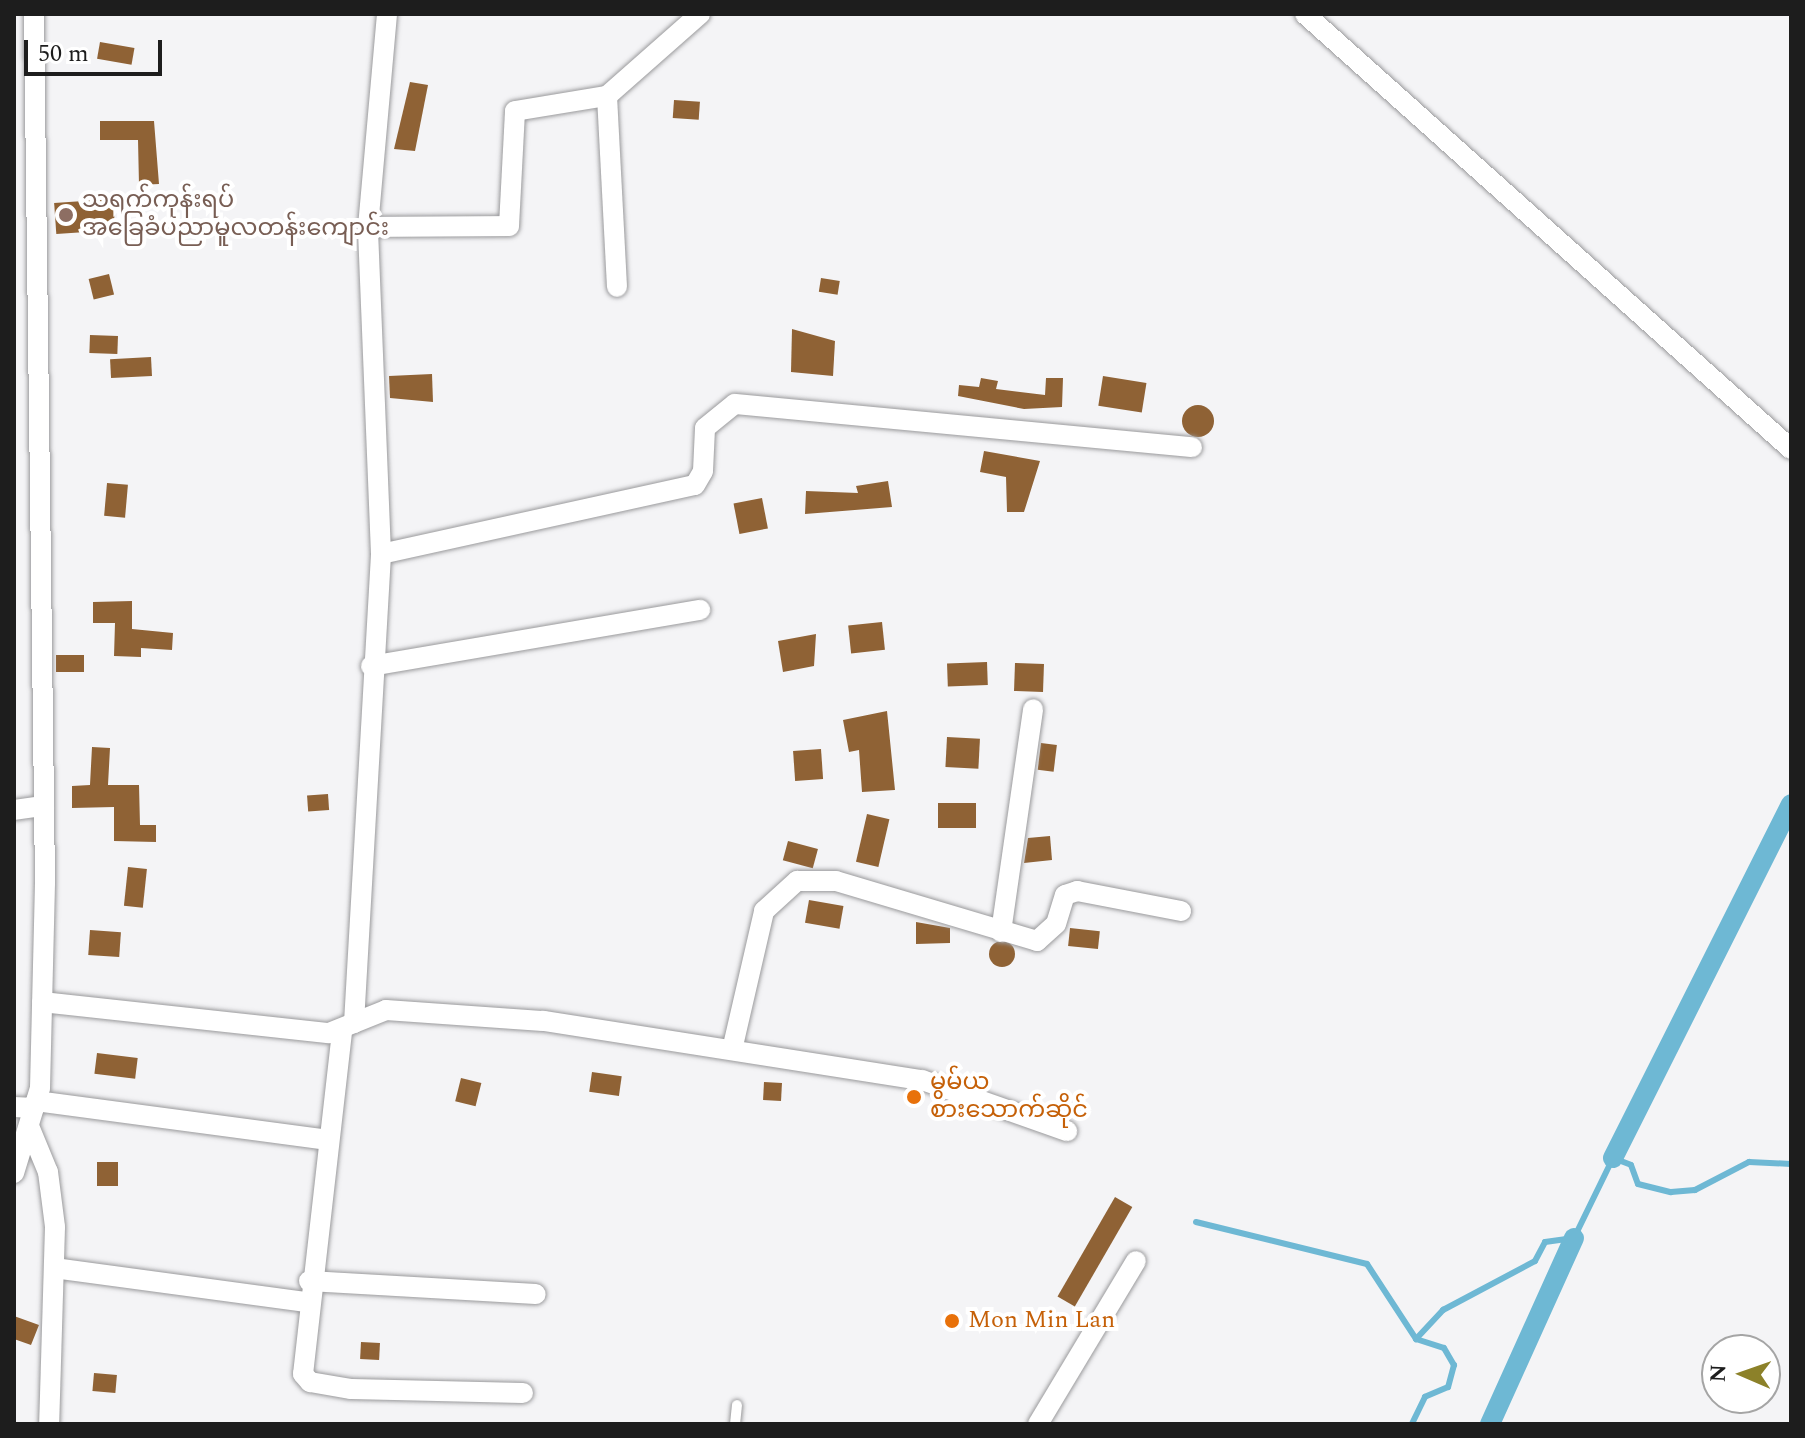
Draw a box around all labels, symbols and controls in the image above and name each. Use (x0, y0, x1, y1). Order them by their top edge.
scale bar (28, 24, 166, 74)
text: 50 m (38, 36, 89, 72)
place label: သရက်ကုန်းရပ် အခြေခံပညာမူလတန်းကျောင်း (82, 187, 389, 243)
marker: သရက်ကုန်းရပ် အခြေခံပညာမူလတန်းကျောင်း (57, 206, 75, 224)
place label: မွမ်ယ စားသောက်ဆိုင် (930, 1069, 1088, 1125)
marker: မွမ်ယ စားသောက်ဆိုင် (905, 1088, 923, 1106)
place label: Mon Min Lan (968, 1307, 1115, 1335)
marker: Mon Min Lan (943, 1312, 961, 1330)
north arrow (1701, 1334, 1781, 1414)
text: N (1702, 1364, 1735, 1383)

